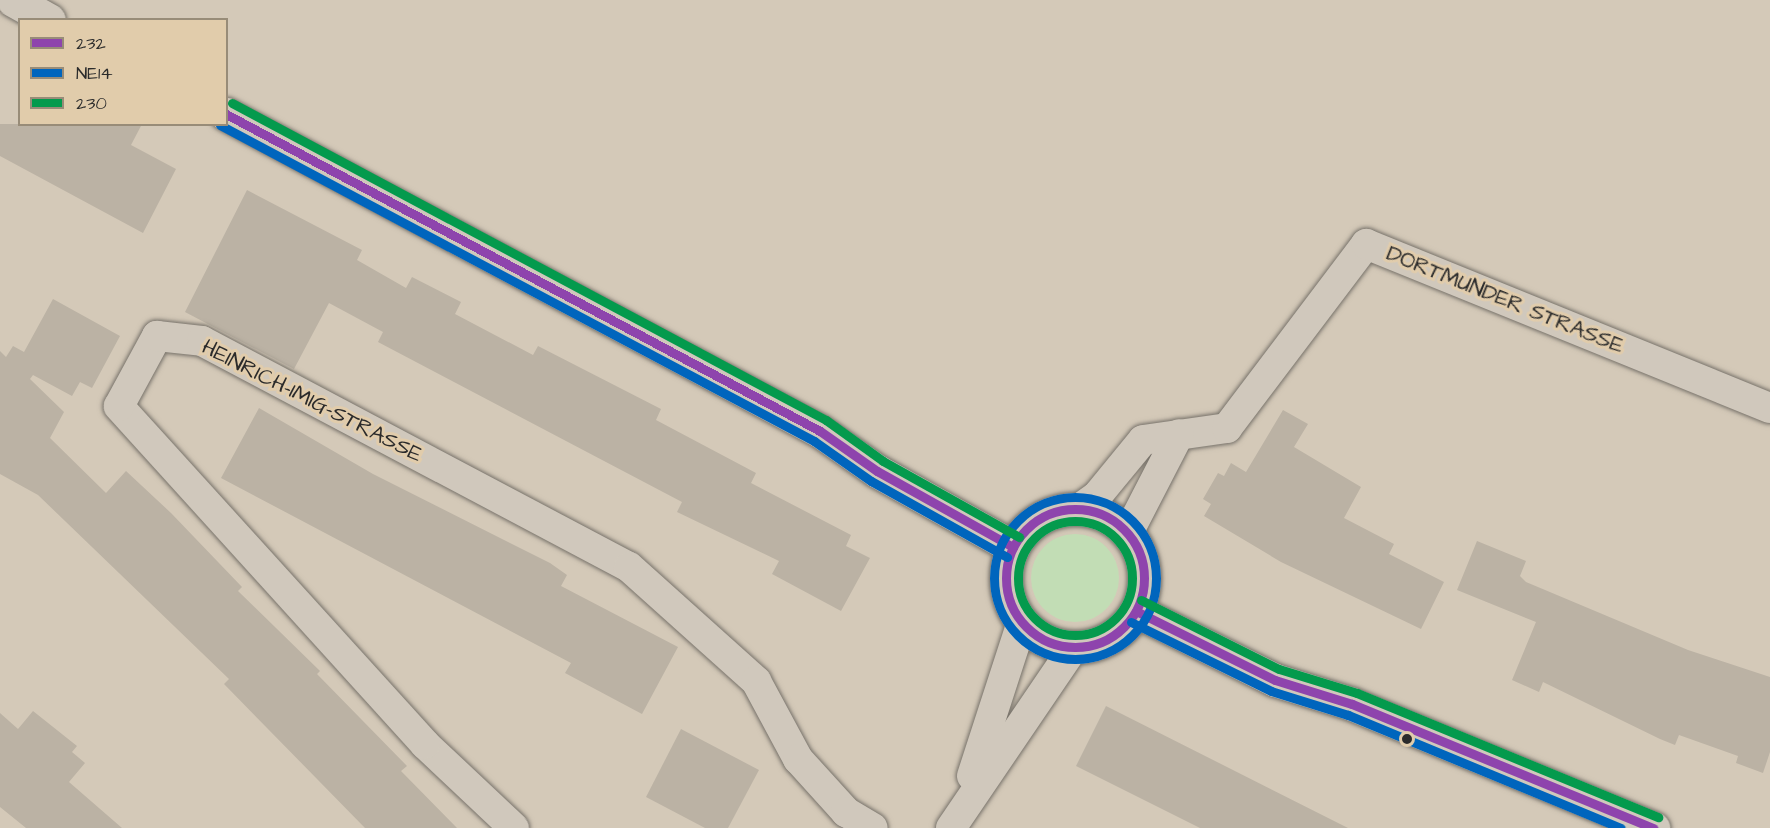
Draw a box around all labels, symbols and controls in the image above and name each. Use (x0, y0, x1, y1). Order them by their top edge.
legend (18, 18, 228, 126)
text: 232 (76, 31, 106, 56)
text: NE14 (76, 61, 113, 86)
text: 230 (76, 91, 107, 116)
street label: DORTMUNDER STRASSE (1383, 240, 1627, 360)
street label: HEINRICH-IMIG-STRASSE (197, 334, 427, 468)
unlabelled marker (1401, 733, 1413, 745)

